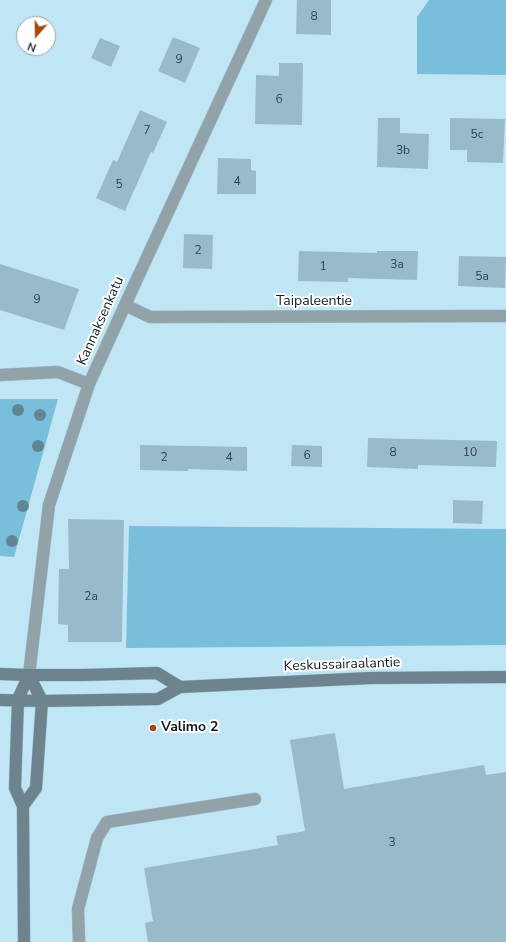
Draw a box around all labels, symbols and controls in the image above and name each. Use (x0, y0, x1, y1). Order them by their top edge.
house number: 8 (310, 10, 318, 24)
north arrow (16, 16, 56, 56)
text: N (26, 38, 39, 55)
house number: 9 (175, 53, 183, 67)
house number: 6 (275, 93, 283, 107)
house number: 7 (143, 124, 151, 138)
house number: 5c (471, 128, 483, 142)
house number: 3b (396, 144, 410, 158)
house number: 4 (233, 175, 241, 189)
house number: 5 (115, 178, 123, 192)
house number: 2 (194, 244, 202, 258)
house number: 3a (390, 258, 404, 272)
house number: 1 (319, 260, 327, 274)
house number: 5a (475, 270, 489, 284)
street label: Kannaksenkatu (74, 274, 128, 368)
house number: 9 (33, 293, 41, 307)
street label: Taipaleentie (276, 294, 352, 310)
house number: 8 (389, 446, 397, 460)
house number: 10 (463, 446, 477, 460)
house number: 6 (303, 449, 311, 463)
house number: 2 (160, 451, 168, 465)
house number: 4 (225, 451, 233, 465)
house number: 2a (84, 590, 98, 604)
street label: Keskussairaalantie (283, 655, 401, 675)
place label: Valimo 2 (161, 720, 218, 736)
marker: Valimo 2 (148, 723, 158, 733)
house number: 3 (388, 836, 396, 850)

